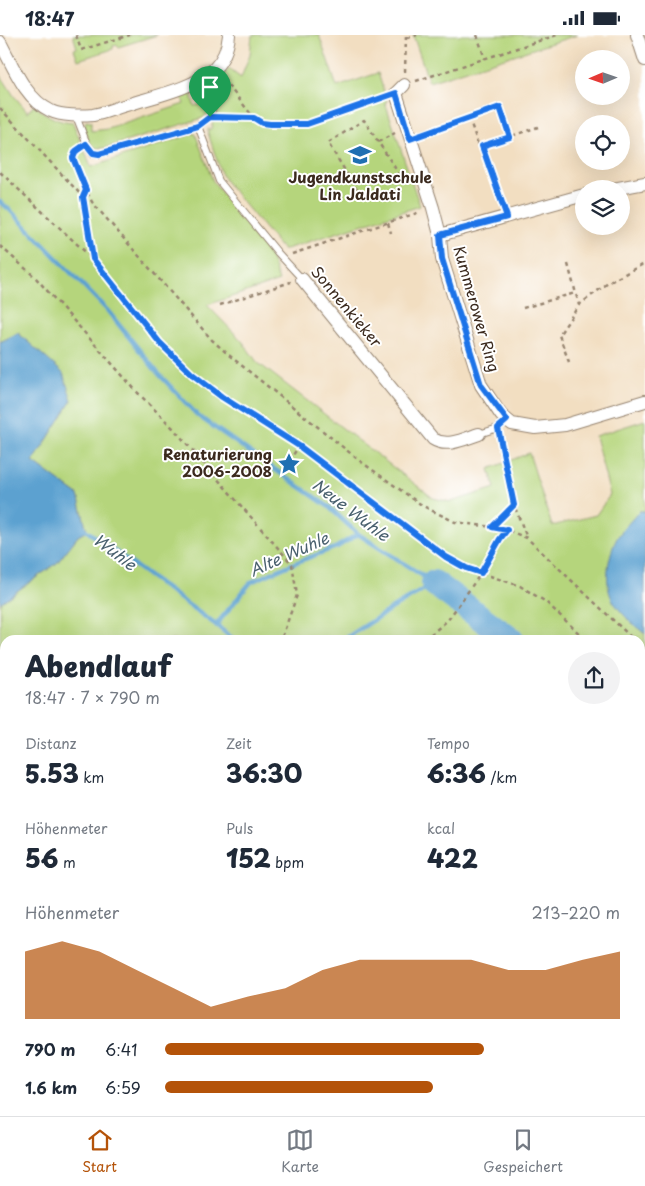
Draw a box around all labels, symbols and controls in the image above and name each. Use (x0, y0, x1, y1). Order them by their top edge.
text: 18:47 (25, 4, 74, 32)
north arrow (575, 50, 630, 105)
map controls (575, 50, 630, 235)
pin (189, 66, 231, 117)
icon: arrive (196, 73, 224, 101)
button: locate (575, 115, 630, 170)
school or university icon: Jugendkunstschule Lin Jaldati (347, 142, 373, 168)
place label: Jugendkunstschule Lin Jaldati (288, 165, 432, 205)
button: layers (575, 180, 630, 235)
street label: Kummerower Ring (448, 243, 506, 374)
street label: Sonnenkieker (306, 260, 388, 352)
place label: Renaturierung 2006-2008 (163, 442, 272, 482)
place icon: Renaturierung 2006-2008 (276, 451, 302, 477)
water label: Neue Wuhle (308, 472, 396, 547)
water label: Alte Wuhle (245, 524, 333, 581)
water label: Wuhle (89, 527, 143, 576)
text: Abendlauf (25, 644, 172, 687)
button: share (568, 652, 620, 704)
text: 18:47 · 7 × 790 m (25, 685, 160, 709)
text: Distanz (25, 733, 76, 754)
text: Zeit (226, 733, 252, 754)
text: Tempo (427, 733, 470, 754)
text: 5.53 (25, 754, 79, 792)
text: 36:30 (226, 754, 302, 792)
text: 6:36 (427, 754, 486, 792)
text: km (79, 767, 104, 788)
text: /km (486, 767, 517, 788)
text: Höhenmeter (25, 818, 108, 839)
text: Puls (226, 818, 253, 839)
text: kcal (427, 818, 455, 839)
text: 56 (25, 839, 58, 877)
text: 152 (226, 839, 271, 877)
text: 422 (427, 839, 478, 877)
text: m (58, 852, 76, 873)
text: bpm (271, 852, 304, 873)
text: Höhenmeter (25, 900, 119, 924)
text: 213–220 m (531, 900, 620, 924)
text: 790 m (25, 1037, 75, 1061)
text: 6:41 (105, 1037, 138, 1061)
text: 1.6 km (25, 1075, 77, 1099)
text: 6:59 (105, 1075, 141, 1099)
tab: Start (82, 1126, 117, 1177)
tab: Karte (281, 1126, 319, 1177)
tab: Gespeichert (483, 1126, 563, 1177)

